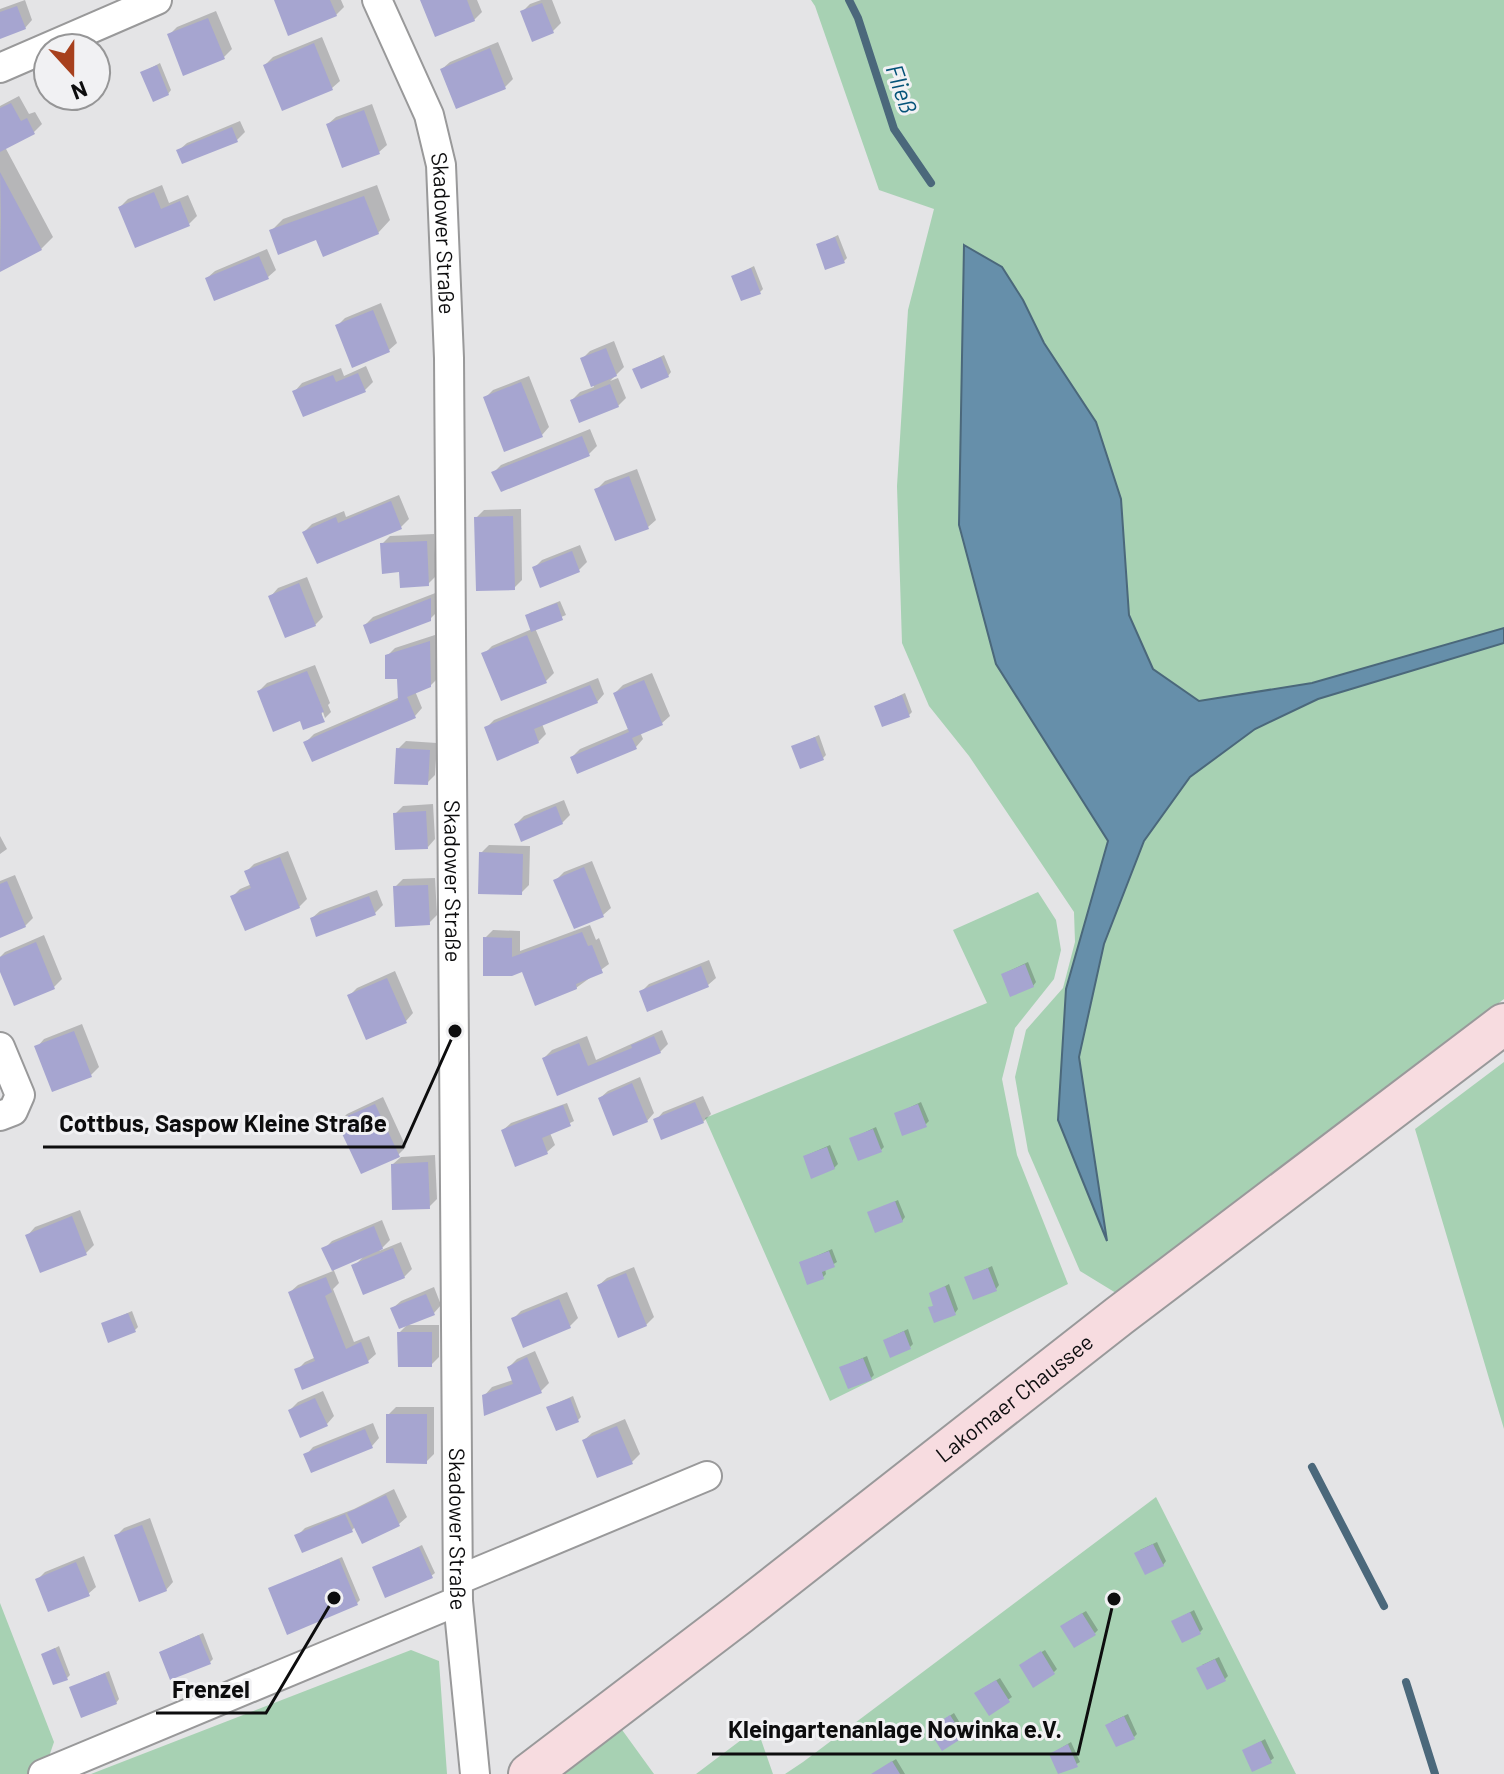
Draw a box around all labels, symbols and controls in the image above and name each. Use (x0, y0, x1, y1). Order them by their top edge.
north arrow (32, 32, 112, 112)
water label: Fließ (881, 60, 924, 117)
text: N (68, 77, 91, 106)
street label: Skadower Straße (426, 149, 461, 315)
street label: Skadower Straße (440, 800, 467, 962)
callout: Cottbus, Saspow Kleine Straße (43, 1099, 403, 1147)
text: Cottbus, Saspow Kleine Straße (59, 1108, 387, 1137)
street label: Lakomaer Chaussee (930, 1328, 1098, 1467)
street label: Skadower Straße (445, 1448, 473, 1611)
callout: Frenzel (156, 1665, 266, 1713)
text: Frenzel (172, 1674, 250, 1703)
callout: Kleingartenanlage Nowinka e.V. (712, 1706, 1078, 1754)
text: Kleingartenanlage Nowinka e.V. (728, 1714, 1062, 1743)

